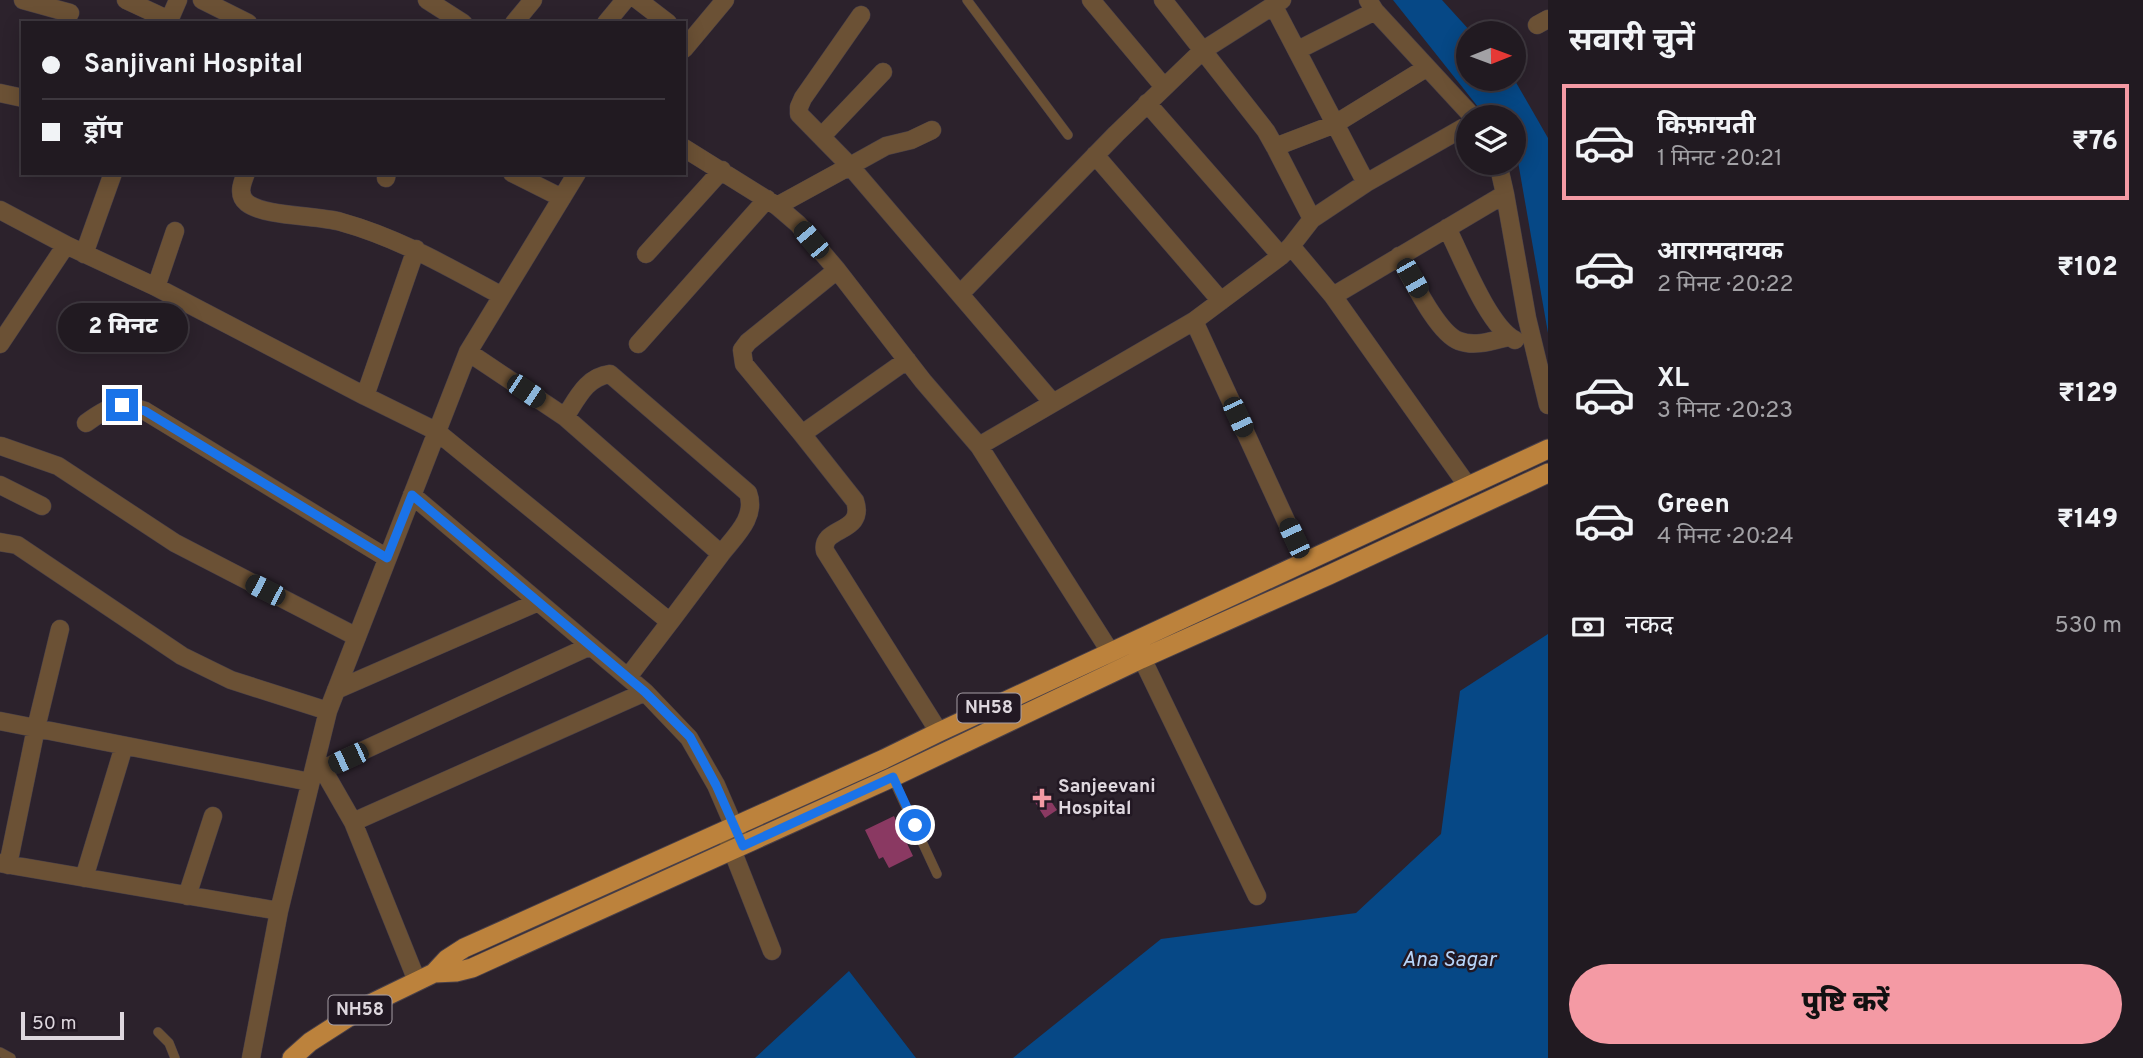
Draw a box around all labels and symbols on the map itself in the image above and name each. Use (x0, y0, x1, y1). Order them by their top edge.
north arrow (1456, 21, 1526, 91)
car (790, 217, 833, 263)
car (1393, 255, 1432, 301)
callout: 2 मिनट (57, 304, 187, 352)
car (503, 371, 550, 411)
route end (106, 389, 138, 421)
car (1220, 394, 1257, 440)
car (1276, 515, 1313, 561)
car (242, 571, 289, 609)
road number: NH58 (958, 694, 1020, 722)
car (325, 740, 372, 776)
place label: Sanjeevani Hospital (1058, 775, 1156, 821)
marker: Sanjeevani Hospital (1032, 788, 1052, 808)
route start (899, 809, 931, 841)
water label: Ana Sagar (1402, 947, 1498, 974)
road number: NH58 (328, 995, 392, 1024)
scale bar (21, 1009, 124, 1041)

